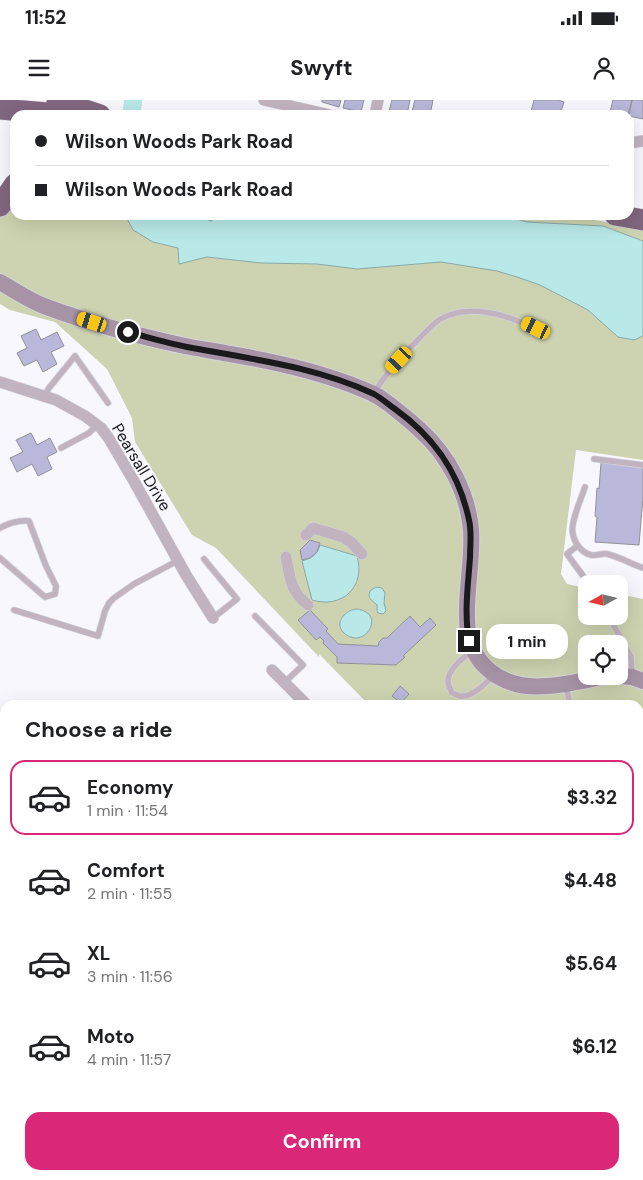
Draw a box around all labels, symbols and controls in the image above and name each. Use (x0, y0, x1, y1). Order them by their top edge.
text: 11:52 (25, 5, 66, 30)
text: Swyft (290, 53, 353, 82)
icon: menu (25, 54, 53, 82)
icon: person (590, 54, 618, 82)
text: Wilson Woods Park Road (65, 129, 293, 154)
text: Wilson Woods Park Road (65, 177, 293, 202)
car (75, 310, 108, 334)
car (519, 315, 552, 341)
route start (117, 321, 139, 343)
car (383, 344, 414, 376)
street label: Pearsall Drive (107, 420, 176, 515)
north arrow (578, 575, 628, 625)
map controls (578, 575, 628, 685)
callout: 1 min (486, 624, 569, 658)
route end (458, 630, 480, 652)
text: 1 min (508, 631, 546, 652)
button: locate (578, 635, 628, 685)
text: Choose a ride (25, 715, 173, 744)
icon: car (27, 775, 72, 820)
text: Economy (87, 775, 174, 800)
text: $3.32 (567, 785, 617, 810)
text: 1 min · 11:54 (87, 800, 168, 821)
icon: car (27, 858, 72, 903)
text: Comfort (87, 858, 165, 883)
text: $4.48 (564, 868, 617, 893)
text: 2 min · 11:55 (87, 883, 172, 904)
icon: car (27, 941, 72, 986)
text: XL (87, 941, 110, 966)
text: $5.64 (565, 951, 617, 976)
text: 3 min · 11:56 (87, 966, 173, 987)
icon: car (27, 1024, 72, 1069)
text: Moto (87, 1024, 135, 1049)
text: $6.12 (572, 1034, 617, 1059)
text: 4 min · 11:57 (87, 1049, 171, 1070)
button: Confirm (25, 1112, 619, 1170)

